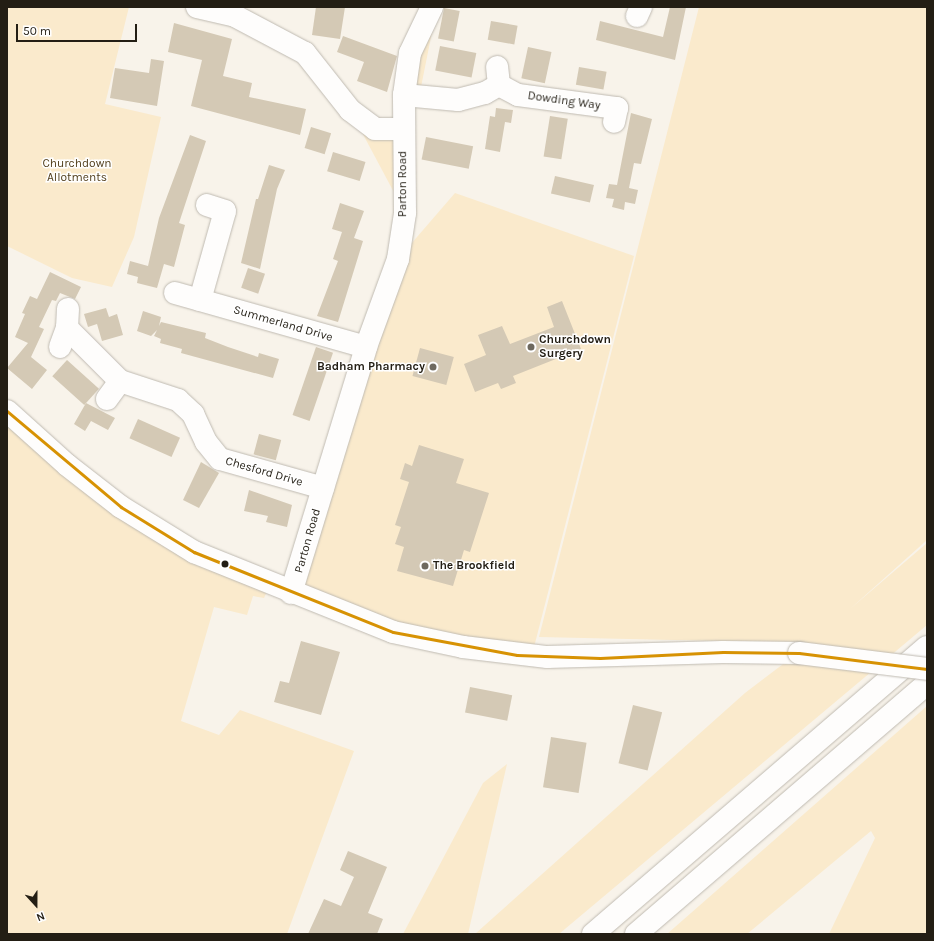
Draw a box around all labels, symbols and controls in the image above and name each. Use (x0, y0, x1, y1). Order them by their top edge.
scale bar (18, 16, 139, 42)
text: 50 m (23, 24, 51, 38)
street label: Dowding Way (527, 89, 601, 113)
street label: Parton Road (396, 151, 410, 217)
park label: Churchdown Allotments (42, 157, 112, 185)
street label: Summerland Drive (232, 303, 334, 345)
place label: Churchdown Surgery (539, 333, 611, 361)
marker: Churchdown Surgery (526, 342, 536, 352)
place label: Badham Pharmacy (317, 360, 425, 374)
marker: Badham Pharmacy (428, 362, 438, 372)
street label: Chesford Drive (224, 454, 304, 490)
street label: Parton Road (292, 507, 324, 575)
unlabelled marker (220, 559, 230, 569)
place label: The Brookfield (433, 559, 515, 573)
marker: The Brookfield (420, 561, 430, 571)
north arrow (16, 885, 56, 925)
text: N (34, 909, 46, 924)

